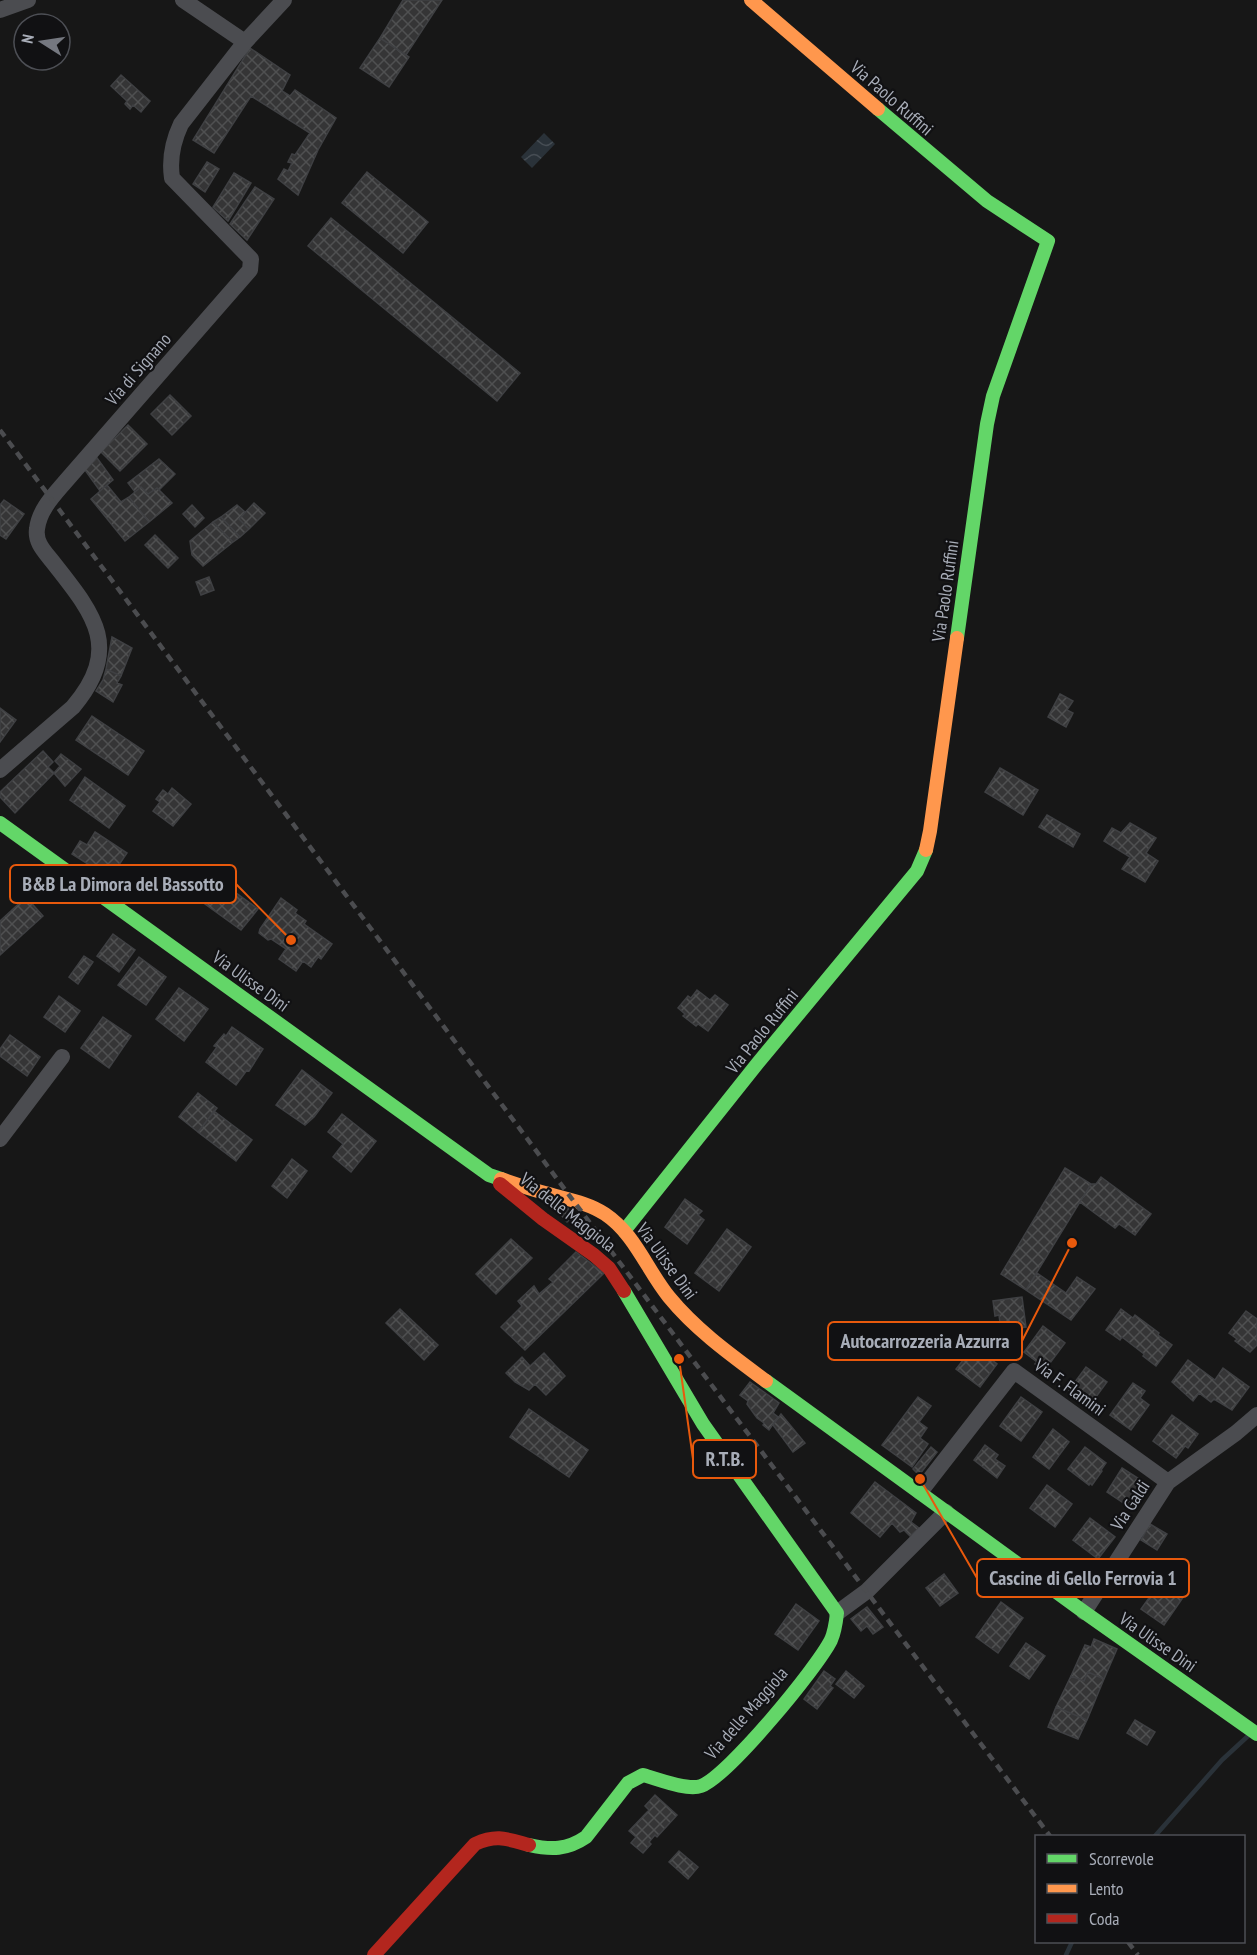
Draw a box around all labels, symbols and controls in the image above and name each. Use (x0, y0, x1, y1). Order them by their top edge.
north arrow (12, 12, 72, 72)
text: N (17, 33, 38, 45)
street label: Via Paolo Ruffini (845, 55, 938, 140)
street label: Via di Signano (99, 328, 176, 411)
street label: Via Paolo Ruffini (926, 539, 964, 644)
callout: B&B La Dimora del Bassotto (10, 865, 236, 903)
text: B&B La Dimora del Bassotto (22, 871, 224, 897)
street label: Via Ulisse Dini (207, 945, 294, 1017)
street label: Via Paolo Ruffini (720, 984, 803, 1079)
street label: Via delle Maggiola (515, 1167, 621, 1257)
street label: Via Ulisse Dini (631, 1217, 703, 1304)
callout: Autocarrozzeria Azzurra (828, 1322, 1022, 1360)
text: Autocarrozzeria Azzurra (839, 1328, 1010, 1354)
street label: Via F. Flamini (1029, 1353, 1110, 1421)
callout: R.T.B. (693, 1440, 756, 1478)
text: R.T.B. (705, 1446, 745, 1472)
street label: Via Galdi (1105, 1476, 1155, 1535)
callout: Cascine di Gello Ferrovia 1 (977, 1559, 1189, 1597)
text: Cascine di Gello Ferrovia 1 (989, 1565, 1177, 1591)
street label: Via Ulisse Dini (1114, 1606, 1201, 1677)
street label: Via delle Maggiola (699, 1662, 793, 1765)
legend (1035, 1835, 1245, 1943)
text: Scorrevole (1089, 1847, 1154, 1870)
text: Lento (1089, 1877, 1124, 1900)
text: Coda (1089, 1907, 1120, 1930)

